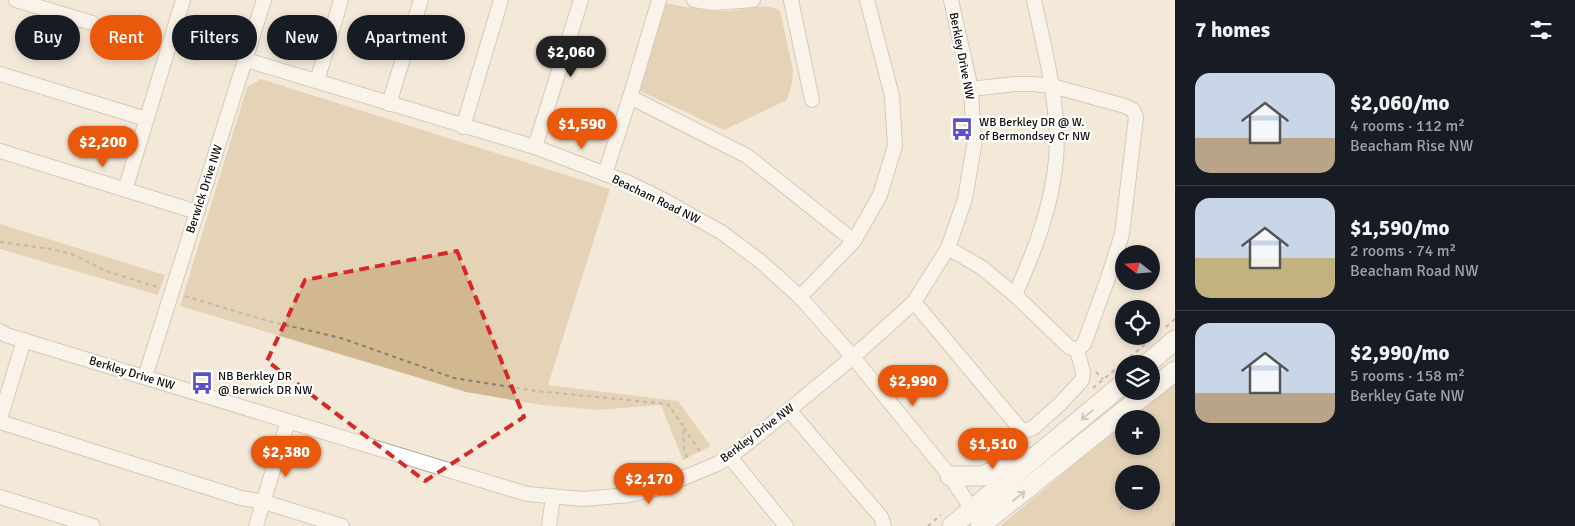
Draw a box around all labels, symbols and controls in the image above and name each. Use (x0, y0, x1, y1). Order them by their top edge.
street label: Berkley Drive NW (946, 11, 977, 101)
chip: Buy (15, 15, 80, 60)
chip: Rent (90, 15, 162, 60)
chip: Filters (172, 15, 257, 60)
chip: New (267, 15, 337, 60)
chip: Apartment (347, 15, 465, 60)
icon: filters (1527, 16, 1555, 44)
text: 7 homes (1195, 17, 1270, 43)
pin: $2,060 (530, 36, 612, 78)
text: $2,060 (547, 42, 595, 62)
text: $2,060/mo (1350, 90, 1449, 116)
icon: home (1235, 93, 1295, 153)
pin: $1,590 (541, 108, 623, 150)
text: $1,590 (558, 114, 606, 134)
place label: WB Berkley DR @ W. of Bermondsey Cr NW (979, 115, 1090, 144)
bus stop icon: WB Berkley DR @ W. of Bermondsey Cr NW (949, 116, 975, 142)
text: 4 rooms · 112 m² (1350, 116, 1465, 136)
pin: $2,200 (62, 126, 144, 168)
text: $2,200 (79, 132, 127, 152)
text: Beacham Rise NW (1350, 136, 1473, 156)
street label: Berwick Drive NW (183, 143, 226, 235)
street label: Beacham Road NW (609, 172, 702, 227)
text: $1,590/mo (1350, 215, 1449, 241)
icon: home (1235, 218, 1295, 278)
text: 2 rooms · 74 m² (1350, 241, 1456, 261)
north arrow (1115, 245, 1160, 290)
map controls (1115, 245, 1160, 510)
text: Beacham Road NW (1350, 261, 1479, 281)
button: locate (1115, 300, 1160, 345)
text: $2,990/mo (1350, 340, 1449, 366)
icon: home (1235, 343, 1295, 403)
street label: Berkley Drive NW (87, 353, 177, 394)
button: layers (1115, 355, 1160, 400)
pin: $2,990 (872, 364, 954, 407)
text: 5 rooms · 158 m² (1350, 366, 1465, 386)
place label: NB Berkley DR @ Berwick DR NW (218, 369, 312, 398)
bus stop icon: NB Berkley DR @ Berwick DR NW (189, 370, 215, 396)
text: $2,990 (889, 371, 937, 391)
text: Berkley Gate NW (1350, 386, 1464, 406)
street label: Berkley Drive NW (717, 401, 797, 466)
one-way arrow (1080, 409, 1093, 421)
button: + (1115, 410, 1160, 455)
pin: $1,510 (952, 428, 1034, 470)
text: $1,510 (969, 434, 1017, 454)
pin: $2,380 (245, 436, 327, 478)
text: $2,380 (262, 442, 310, 462)
pin: $2,170 (608, 462, 690, 505)
button: − (1115, 465, 1160, 510)
text: $2,170 (625, 469, 673, 489)
one-way arrow (1012, 490, 1025, 501)

